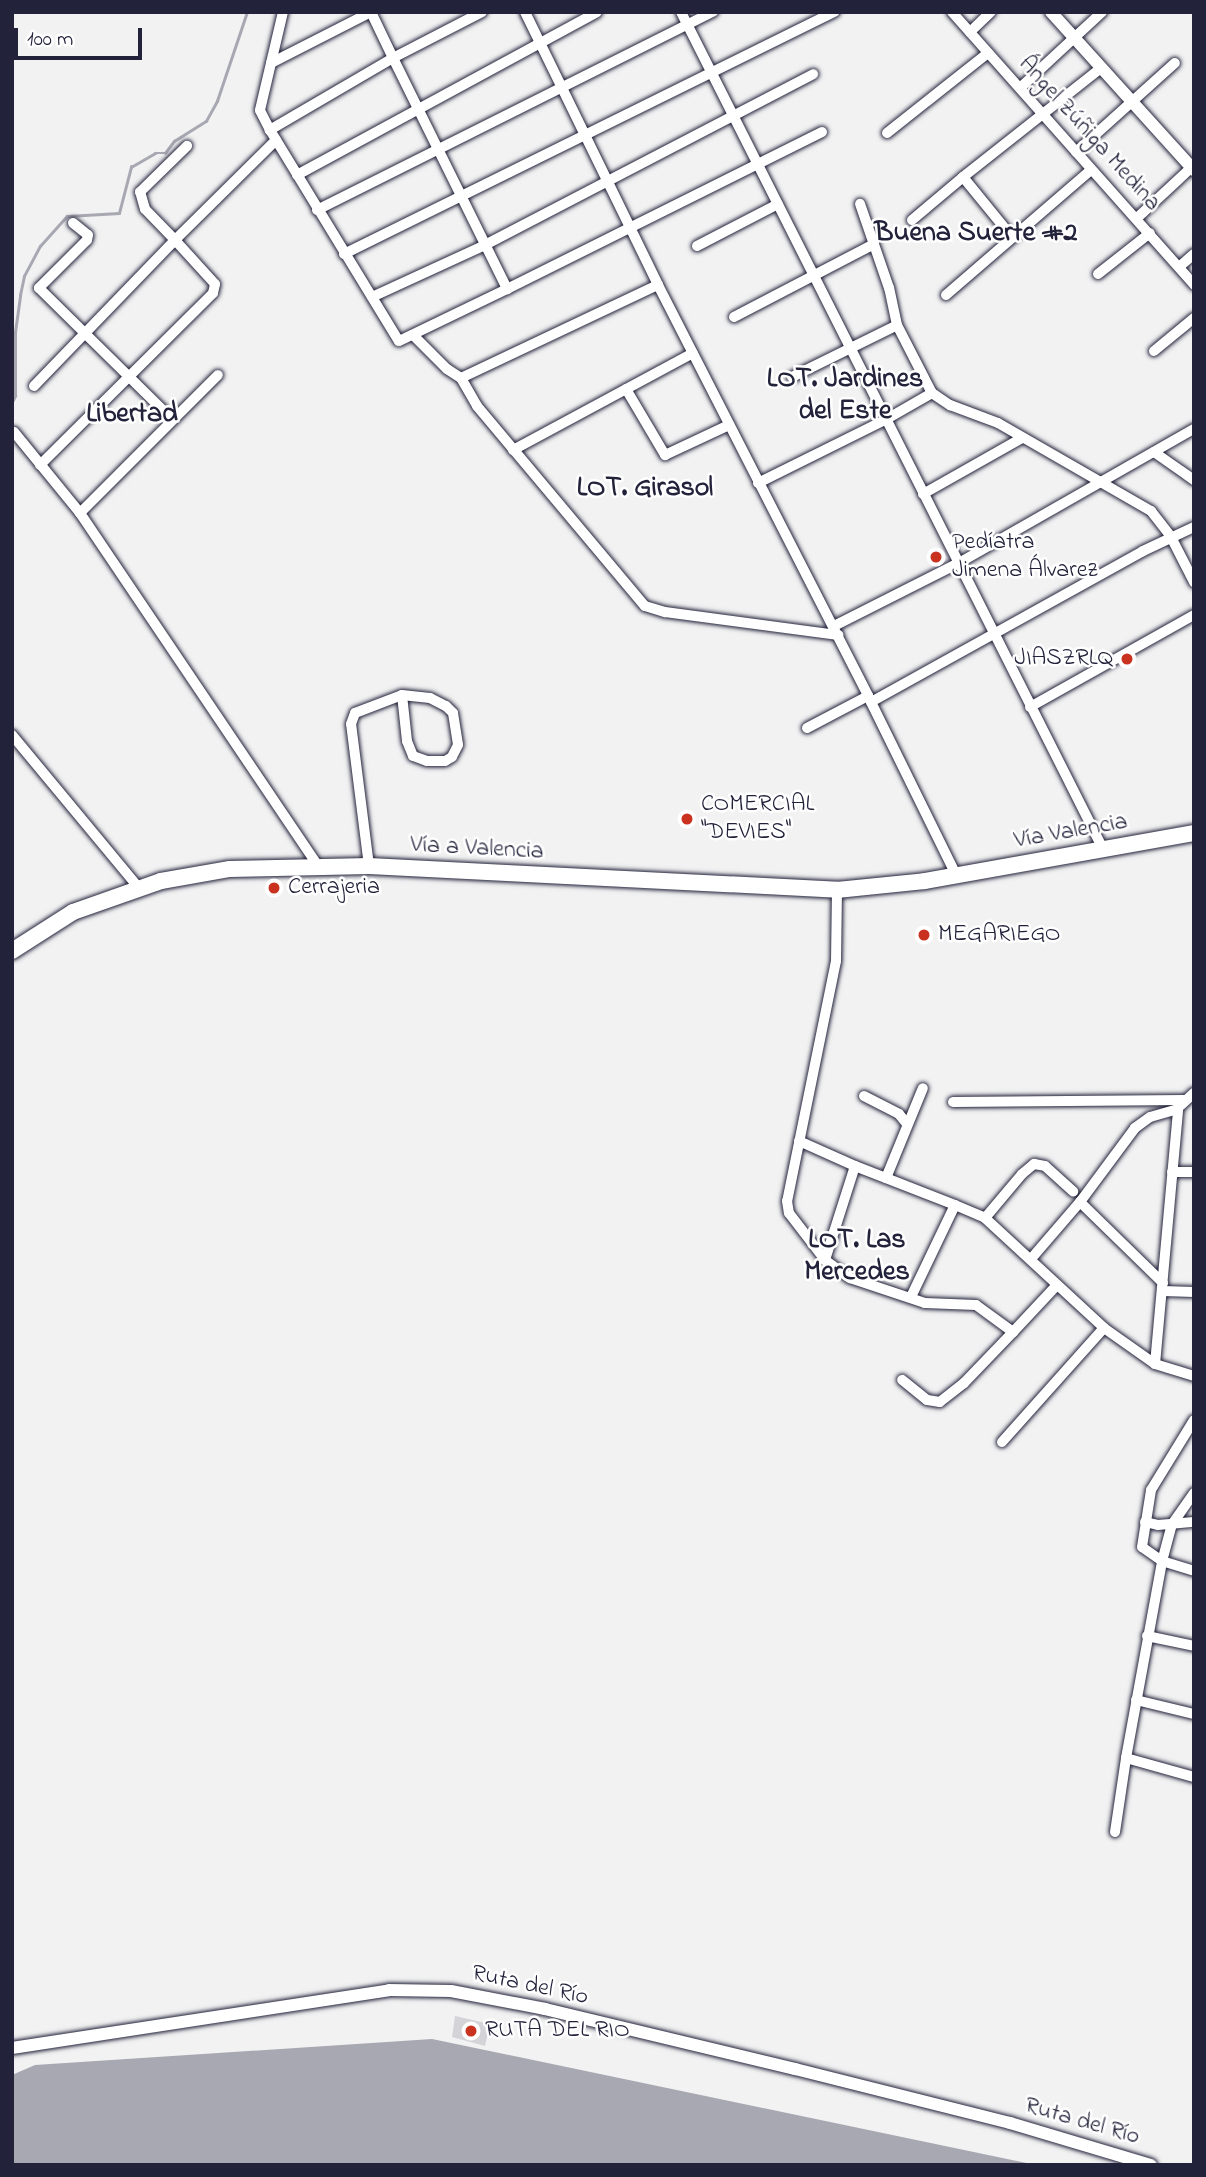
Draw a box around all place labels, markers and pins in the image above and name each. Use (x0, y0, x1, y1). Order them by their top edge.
place label: Pedíatra Jimena Álvarez (952, 529, 1097, 585)
marker: Pedíatra Jimena Álvarez (926, 547, 946, 567)
place label: JIASZRLQ (1014, 645, 1113, 673)
marker: JIASZRLQ (1119, 651, 1135, 667)
place label: COMERCIAL "DEVIES" (701, 791, 814, 847)
marker: COMERCIAL "DEVIES" (679, 811, 695, 827)
place label: Cerrajeria (288, 874, 380, 902)
marker: Cerrajeria (266, 880, 282, 896)
place label: MEGARIEGO (938, 921, 1060, 949)
marker: MEGARIEGO (916, 927, 932, 943)
place label: RUTA DEL RIO (485, 2017, 630, 2045)
marker: RUTA DEL RIO (463, 2023, 479, 2039)

